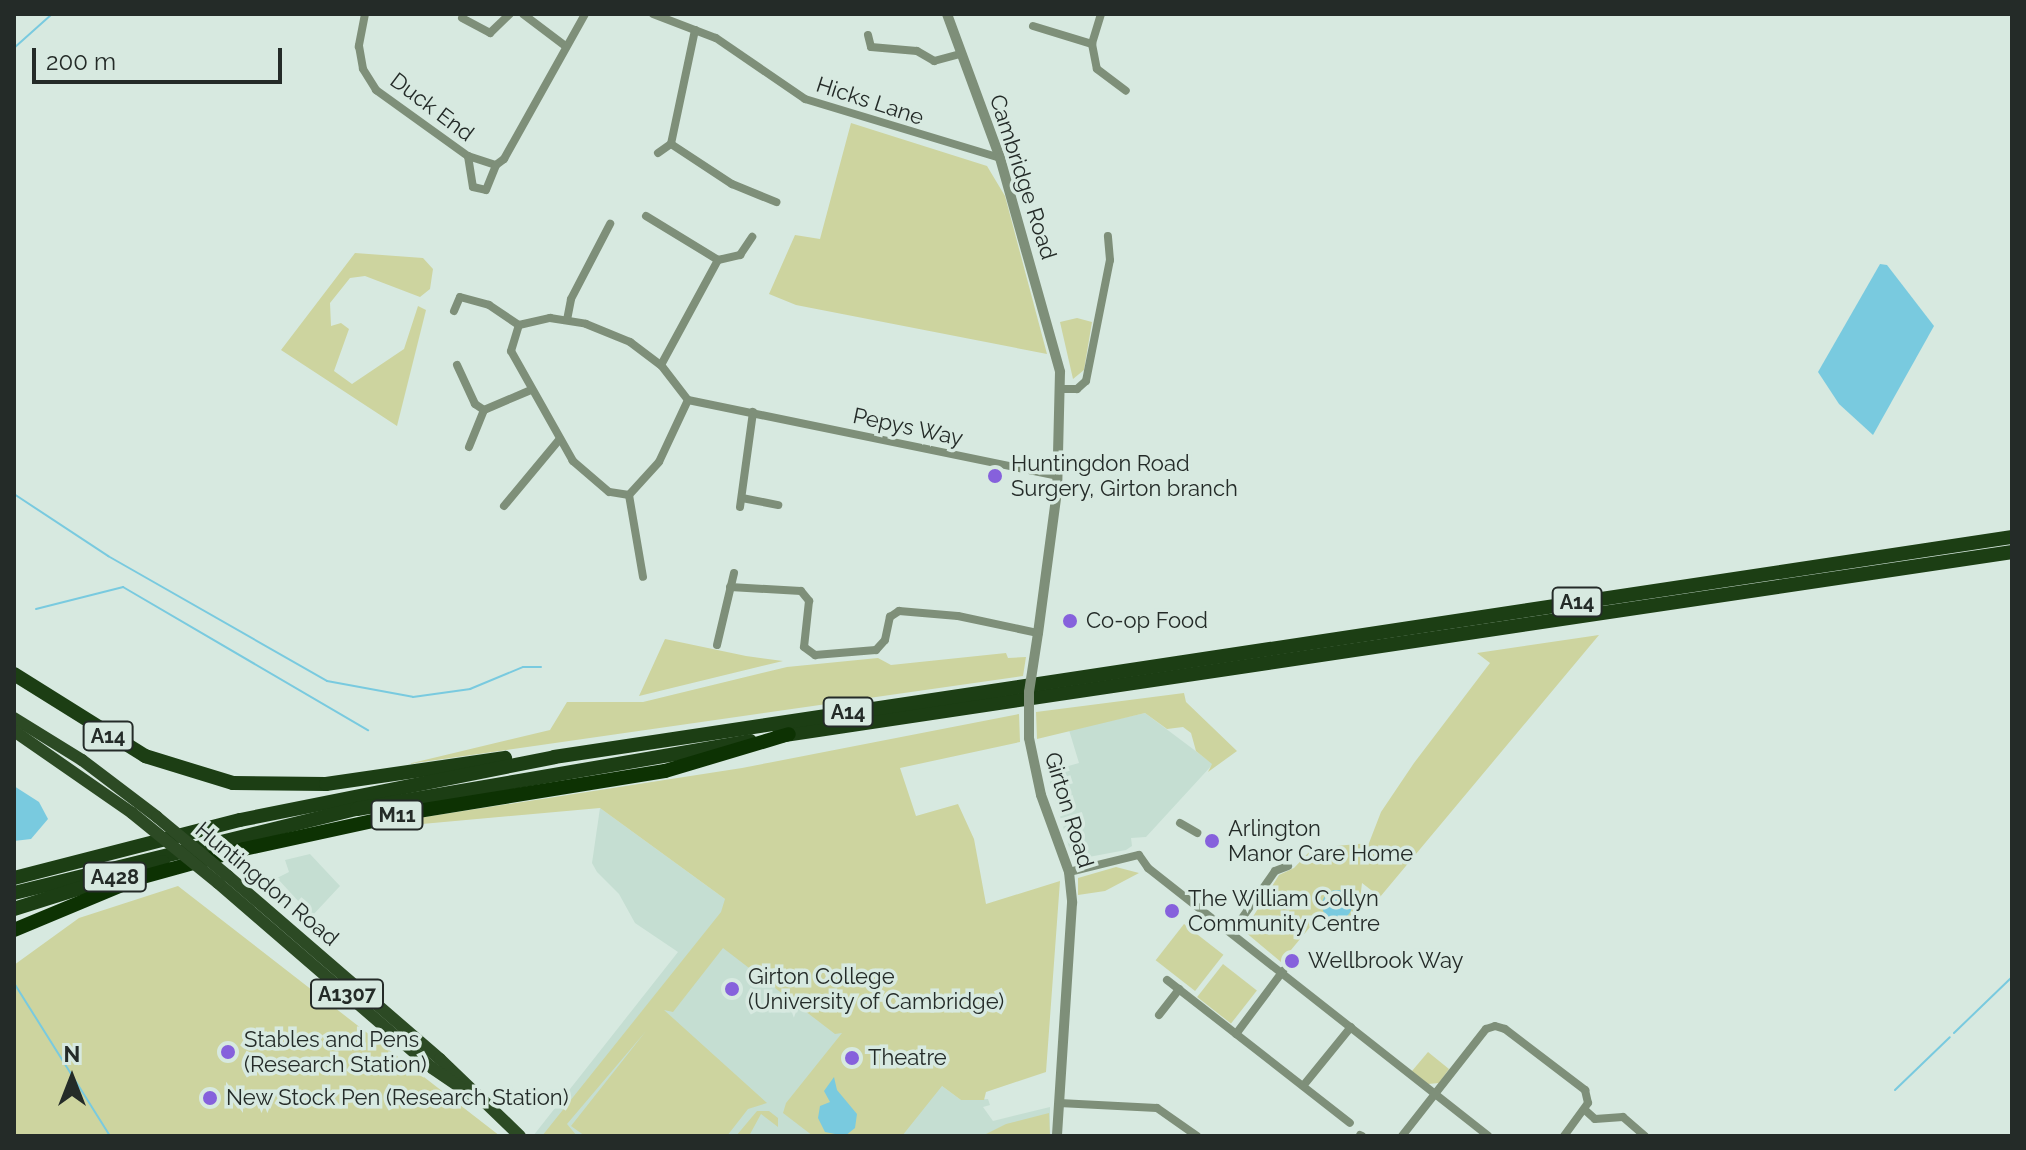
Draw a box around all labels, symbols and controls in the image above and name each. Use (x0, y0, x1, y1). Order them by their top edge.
scale bar (36, 32, 286, 82)
text: 200 m (46, 47, 116, 76)
street label: Duck End (385, 67, 479, 147)
street label: Hicks Lane (813, 71, 927, 131)
street label: Cambridge Road (984, 91, 1062, 263)
street label: Pepys Way (850, 402, 966, 452)
place label: Huntingdon Road Surgery, Girton branch (1011, 450, 1238, 502)
marker: Huntingdon Road Surgery, Girton branch (986, 467, 1004, 485)
road number: A14 (1551, 586, 1603, 618)
place label: Co-op Food (1086, 608, 1208, 634)
marker: Co-op Food (1061, 612, 1079, 630)
road number: A14 (822, 696, 874, 728)
road number: A14 (82, 720, 134, 752)
street label: Girton Road (1039, 749, 1099, 871)
road number: M11 (369, 799, 425, 831)
place label: Arlington Manor Care Home (1228, 815, 1414, 866)
street label: Huntingdon Road (190, 816, 344, 952)
marker: Arlington Manor Care Home (1203, 832, 1221, 850)
road number: A428 (81, 861, 149, 893)
place label: The William Collyn Community Centre (1188, 885, 1381, 936)
marker: The William Collyn Community Centre (1163, 902, 1181, 920)
place label: Wellbrook Way (1308, 948, 1464, 974)
marker: Wellbrook Way (1283, 952, 1301, 970)
place label: Girton College (University of Cambridge) (748, 963, 1005, 1014)
road number: A1307 (309, 978, 385, 1010)
marker: Girton College (University of Cambridge) (723, 980, 741, 998)
place label: Stables and Pens (Research Station) (244, 1026, 427, 1078)
north arrow (32, 1038, 112, 1118)
text: N (64, 1041, 80, 1067)
marker: Stables and Pens (Research Station) (219, 1043, 237, 1061)
place label: Theatre (868, 1045, 947, 1071)
marker: Theatre (843, 1049, 861, 1067)
place label: New Stock Pen (Research Station) (226, 1085, 569, 1111)
marker: New Stock Pen (Research Station) (201, 1089, 219, 1107)

